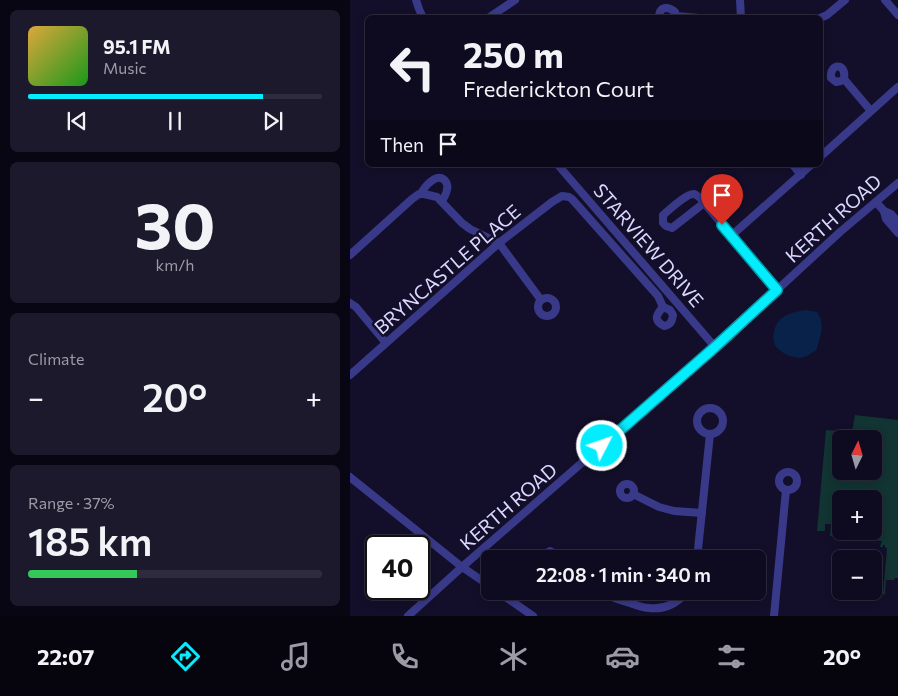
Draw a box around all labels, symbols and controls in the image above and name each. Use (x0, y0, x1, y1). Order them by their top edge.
text: 250 m (463, 32, 564, 75)
text: 95.1 FM (103, 35, 171, 58)
icon: left (380, 35, 445, 100)
text: Music (103, 58, 147, 77)
text: Frederickton Court (463, 75, 654, 102)
icon: previous (63, 107, 91, 135)
icon: pause (161, 107, 189, 135)
icon: next (259, 107, 287, 135)
icon: arrive (434, 130, 462, 158)
text: Then (380, 133, 424, 156)
street label: KERTH ROAD (780, 169, 886, 267)
pin (701, 174, 743, 225)
street label: STARVIEW DRIVE (589, 179, 709, 311)
icon: arrive (708, 181, 736, 209)
text: 30 (134, 183, 216, 262)
street label: BRYNCASTLE PLACE (369, 199, 525, 339)
text: km/h (156, 255, 194, 274)
text: Climate (28, 349, 84, 368)
text: 20° (142, 373, 207, 420)
text: − (28, 380, 44, 414)
text: + (306, 380, 322, 414)
position arrow (575, 419, 627, 471)
north arrow (832, 430, 882, 480)
map controls (832, 430, 882, 600)
street label: KERTH ROAD (455, 458, 561, 554)
button: + (832, 490, 882, 540)
text: Range · 37% (28, 493, 115, 512)
text: 185 km (28, 517, 152, 564)
speed limit sign: 40 (365, 535, 430, 600)
button: − (832, 550, 882, 600)
text: 22:08 · 1 min · 340 m (536, 563, 711, 586)
icon: directions (168, 639, 203, 674)
icon: music (278, 639, 313, 674)
icon: phone (387, 639, 422, 674)
icon: climate (496, 639, 531, 674)
icon: car (605, 639, 640, 674)
icon: filters (714, 639, 749, 674)
text: 22:07 (37, 643, 94, 670)
text: 20° (823, 643, 861, 670)

